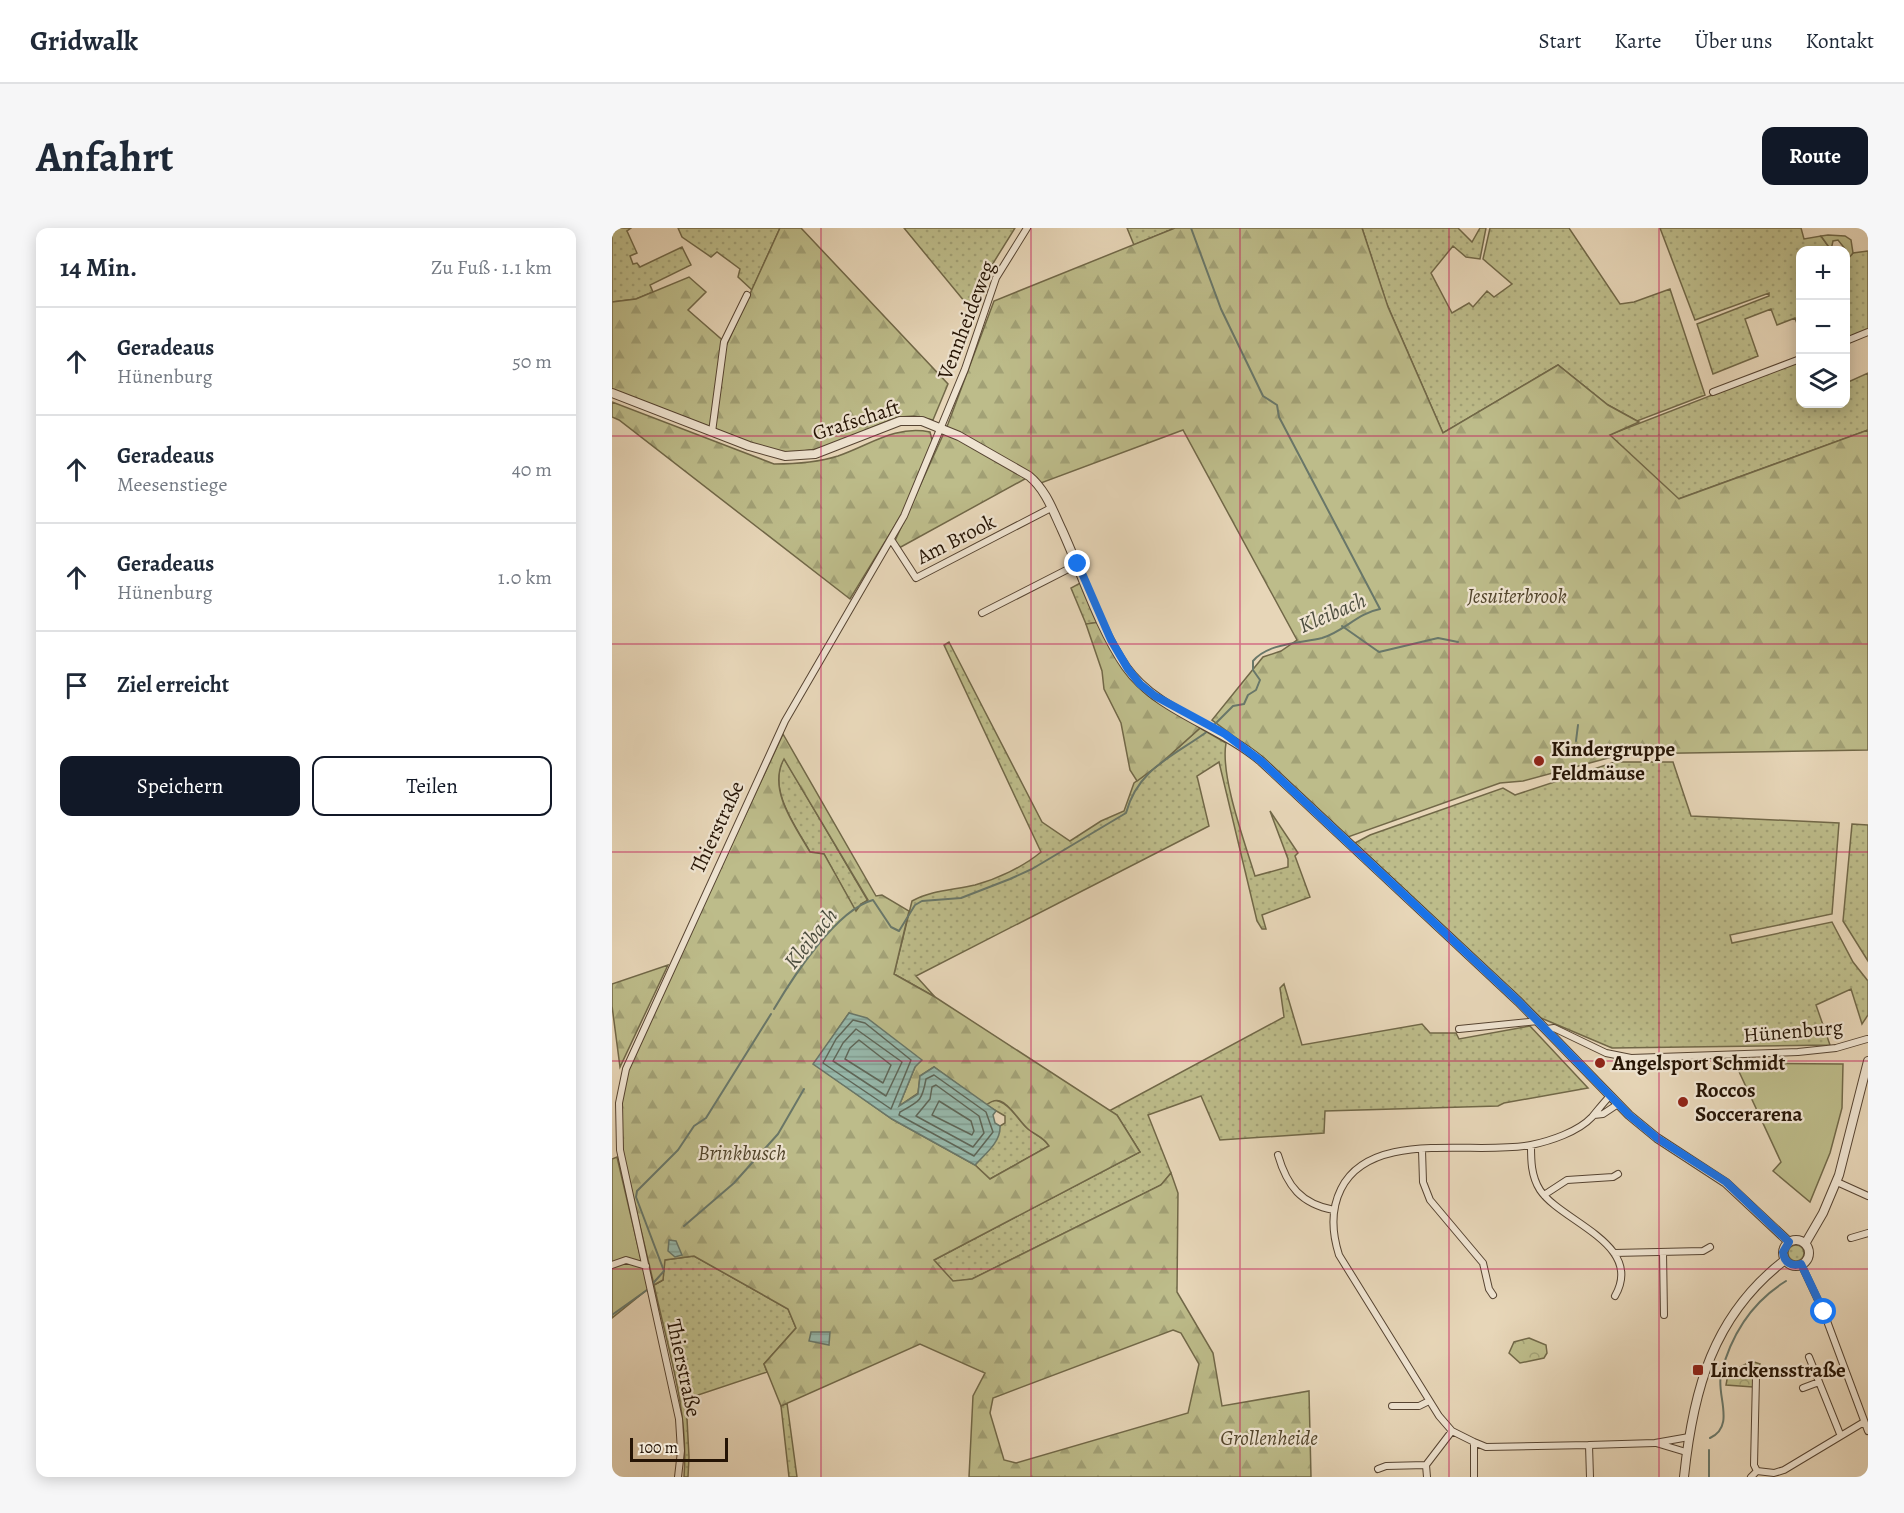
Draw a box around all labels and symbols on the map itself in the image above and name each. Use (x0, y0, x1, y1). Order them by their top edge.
street label: Vennheideweg (930, 256, 1002, 384)
street label: Grafschaft (809, 393, 903, 447)
street label: Am Brook (911, 507, 1001, 571)
route end (1064, 550, 1090, 576)
park label: Jesuiterbrook (1466, 582, 1567, 610)
water label: Kleibach (1294, 585, 1371, 641)
place label: Kindergruppe Feldmäuse (1551, 735, 1676, 787)
marker: Kindergruppe Feldmäuse (1532, 754, 1546, 768)
street label: Thierstraße (683, 776, 751, 878)
water label: Kleibach (777, 902, 845, 976)
street label: Hünenburg (1742, 1013, 1845, 1049)
place label: Angelsport Schmidt (1611, 1049, 1786, 1077)
marker: Angelsport Schmidt (1593, 1056, 1607, 1070)
place label: Roccos Soccerarena (1695, 1076, 1803, 1128)
marker: Roccos Soccerarena (1676, 1095, 1690, 1109)
park label: Brinkbusch (698, 1139, 786, 1167)
route start (1810, 1298, 1836, 1324)
street label: Thierstraße (660, 1317, 708, 1419)
place label: Linckensstraße (1710, 1356, 1846, 1384)
marker: Linckensstraße (1691, 1363, 1705, 1377)
park label: Grollenheide (1220, 1424, 1318, 1452)
scale bar (630, 1435, 728, 1462)

